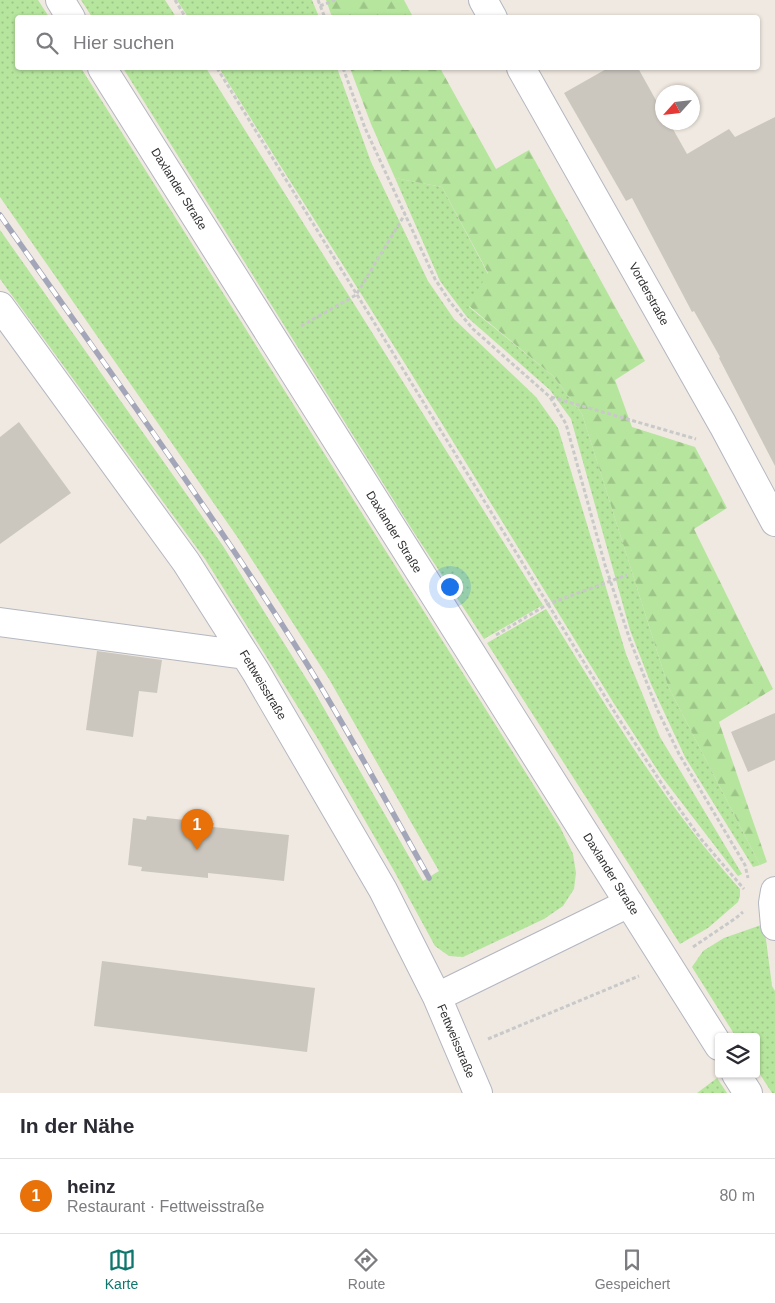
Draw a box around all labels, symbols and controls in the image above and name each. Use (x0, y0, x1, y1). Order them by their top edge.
search box (15, 15, 760, 70)
icon: search (33, 29, 61, 57)
text: Hier suchen (73, 32, 174, 53)
north arrow (655, 85, 700, 130)
street label: Daxlander Straße (148, 145, 210, 233)
street label: Vorderstraße (626, 260, 672, 328)
street label: Daxlander Straße (363, 488, 425, 576)
your location (437, 574, 463, 600)
street label: Fettweisstraße (237, 648, 289, 723)
pin: 1 (181, 809, 213, 850)
street label: Daxlander Straße (580, 830, 642, 918)
street label: Fettweisstraße (434, 1002, 478, 1080)
map controls (715, 1033, 760, 1078)
button: layers (715, 1033, 760, 1078)
text: In der Nähe (20, 1114, 134, 1137)
text: heinz (67, 1176, 116, 1197)
text: 1 (32, 1187, 40, 1204)
text: 80 m (719, 1187, 755, 1204)
text: Restaurant · Fettweisstraße (67, 1198, 264, 1215)
tab: Karte (105, 1246, 138, 1292)
tab: Route (348, 1246, 385, 1292)
tab: Gespeichert (595, 1246, 670, 1292)

